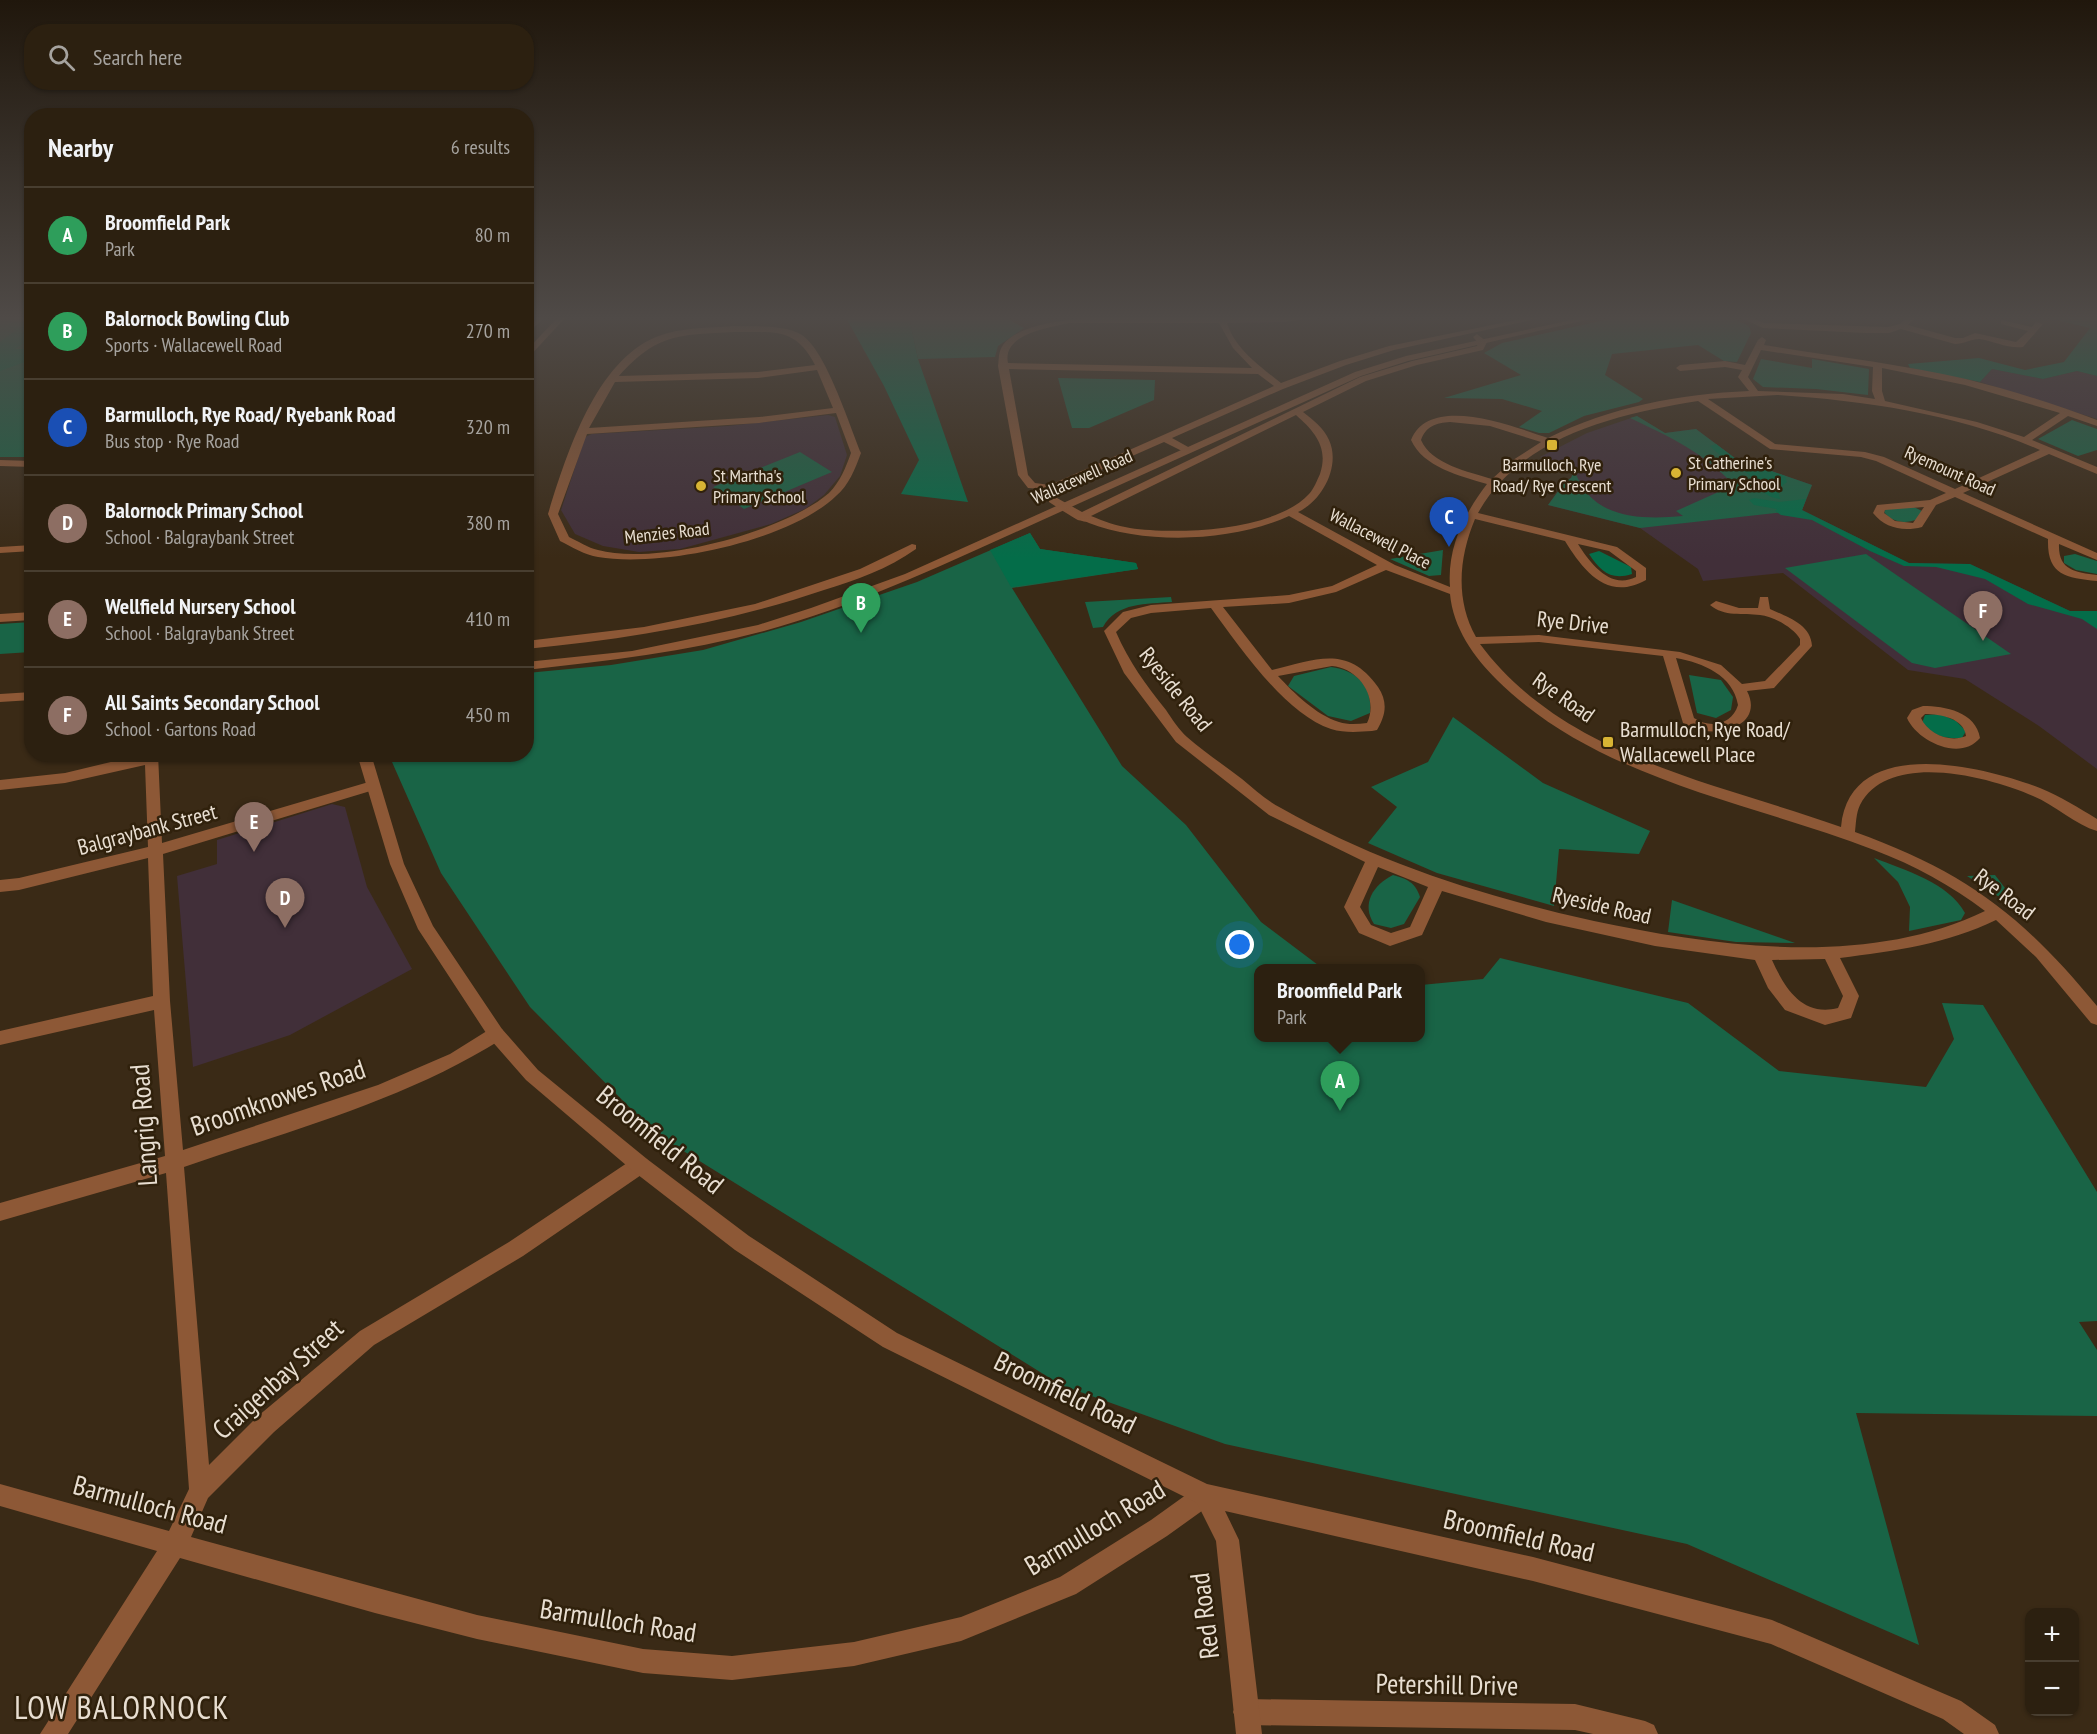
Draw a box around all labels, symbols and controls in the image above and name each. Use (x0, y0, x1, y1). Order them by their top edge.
search box (24, 24, 534, 90)
icon: search (45, 41, 78, 74)
text: Search here (93, 43, 182, 71)
text: Nearby (48, 131, 113, 164)
text: 6 results (451, 134, 510, 160)
text: Broomfield Park (105, 208, 230, 236)
text: A (62, 222, 73, 248)
text: 80 m (475, 222, 510, 248)
text: Park (105, 236, 135, 262)
text: Balornock Bowling Club (105, 304, 290, 332)
text: B (63, 318, 72, 344)
text: 270 m (466, 318, 510, 344)
text: Sports · Wallacewell Road (105, 332, 282, 358)
text: Barmulloch, Rye Road/ Ryebank Road (105, 400, 395, 428)
text: C (63, 414, 72, 440)
text: 320 m (466, 414, 510, 440)
text: Bus stop · Rye Road (105, 428, 240, 454)
marker: Barmulloch, Rye Road/ Rye Crescent (1545, 438, 1559, 452)
street label: Ryemount Road (1901, 440, 1999, 501)
street label: Wallacewell Road (1028, 444, 1136, 509)
place label: St Catherine's Primary School (1688, 451, 1781, 495)
place label: Barmulloch, Rye Road/ Rye Crescent (1493, 453, 1611, 497)
place label: St Martha's Primary School (713, 464, 806, 508)
marker: St Catherine's Primary School (1669, 466, 1683, 480)
marker: St Martha's Primary School (694, 479, 708, 493)
text: Balornock Primary School (105, 496, 303, 524)
pin: C (1430, 498, 1468, 547)
street label: Wallacewell Place (1326, 503, 1435, 574)
text: D (62, 510, 73, 536)
text: 380 m (466, 510, 510, 536)
street label: Menzies Road (623, 517, 711, 548)
text: School · Balgraybank Street (105, 524, 294, 550)
pin: B (842, 584, 880, 633)
text: Wellfield Nursery School (105, 592, 296, 620)
pin: F (1964, 592, 2002, 641)
street label: Rye Drive (1536, 604, 1610, 640)
text: E (63, 606, 72, 632)
text: 410 m (466, 606, 510, 632)
text: School · Balgraybank Street (105, 620, 294, 646)
street label: Ryeside Road (1134, 641, 1218, 737)
street label: Rye Road (1527, 666, 1601, 728)
text: All Saints Secondary School (105, 688, 320, 716)
text: F (63, 702, 72, 728)
text: 450 m (466, 702, 510, 728)
place label: Barmulloch, Rye Road/ Wallacewell Place (1620, 715, 1791, 768)
text: School · Gartons Road (105, 716, 256, 742)
marker: Barmulloch, Rye Road/ Wallacewell Place (1601, 735, 1615, 749)
street label: Balgraybank Street (74, 797, 220, 861)
pin: E (234, 802, 274, 852)
street label: Rye Road (1969, 862, 2041, 926)
pin: D (266, 878, 304, 928)
street label: Ryeside Road (1550, 880, 1654, 930)
your location (1225, 930, 1254, 959)
popup (1254, 964, 1425, 1042)
text: Broomfield Park (1277, 976, 1402, 1004)
text: Park (1277, 1004, 1307, 1030)
street label: Broomknowes Road (186, 1051, 370, 1143)
pin: A (1320, 1062, 1360, 1111)
street label: Langrig Road (122, 1063, 164, 1187)
street label: Broomfield Road (590, 1078, 731, 1201)
street label: Craigenbay Street (205, 1310, 350, 1446)
street label: Broomfield Road (989, 1343, 1142, 1441)
street label: Barmulloch Road (70, 1467, 231, 1541)
street label: Barmulloch Road (1018, 1472, 1171, 1582)
street label: Broomfield Road (1440, 1501, 1598, 1569)
street label: Red Road (1182, 1571, 1226, 1661)
street label: Barmulloch Road (538, 1591, 699, 1649)
map controls (2025, 1608, 2079, 1716)
button: + (2025, 1608, 2079, 1662)
button: − (2025, 1662, 2079, 1716)
street label: Petershill Drive (1375, 1666, 1519, 1702)
district label: LOW BALORNOCK (14, 1686, 230, 1728)

